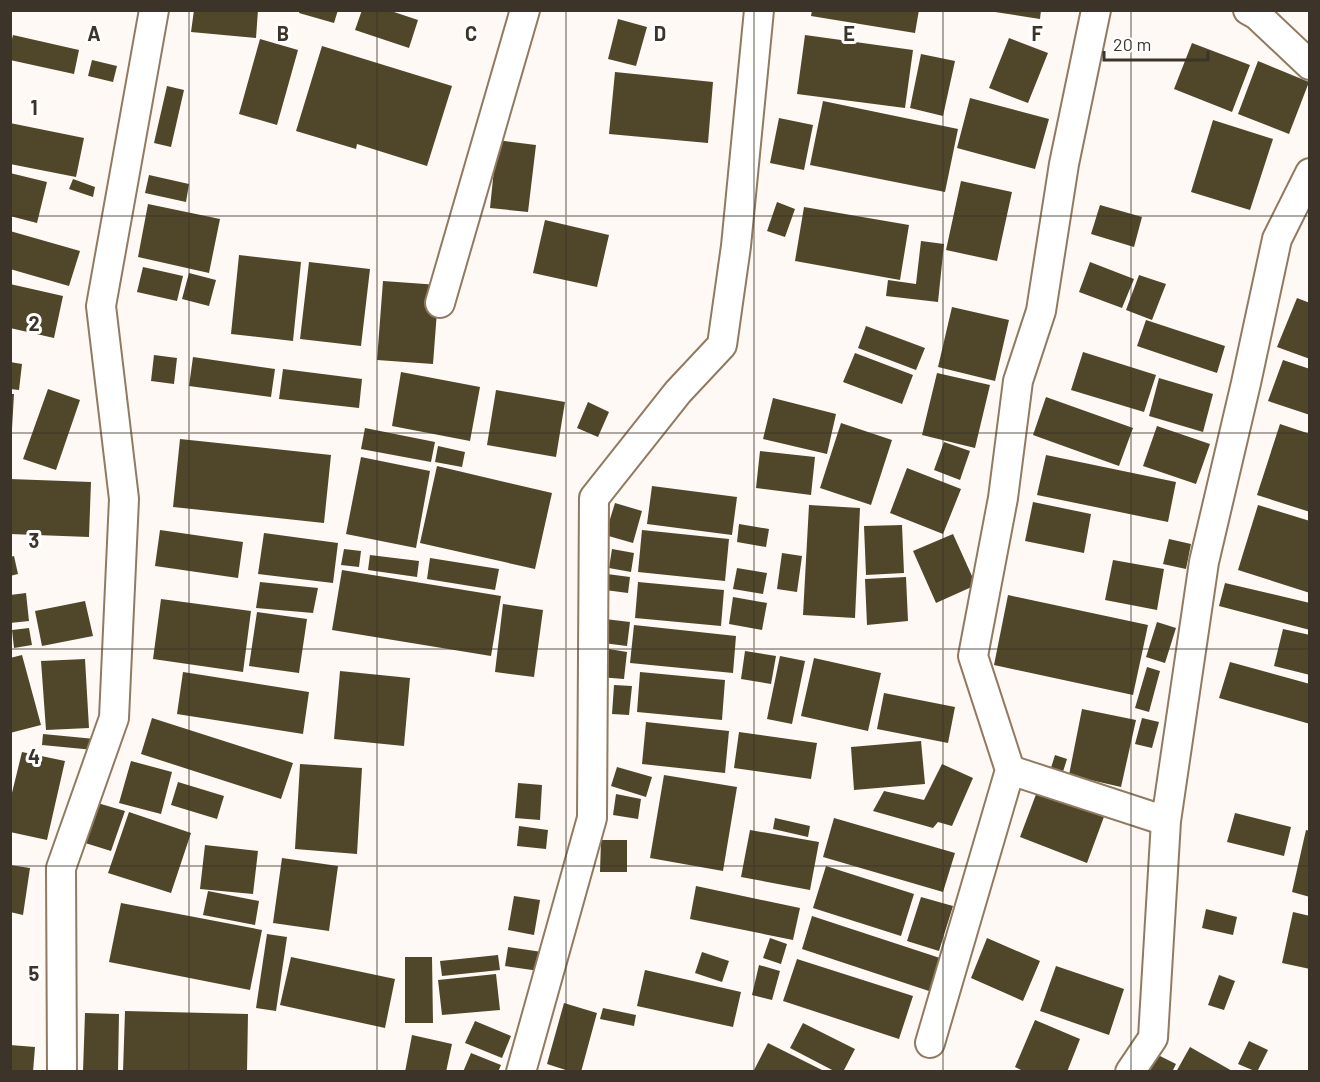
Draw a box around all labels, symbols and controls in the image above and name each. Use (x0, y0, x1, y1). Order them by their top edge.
text: A (87, 21, 101, 45)
text: B (277, 21, 289, 45)
text: C (465, 21, 477, 45)
text: D (654, 21, 666, 45)
text: E (843, 21, 855, 45)
text: F (1031, 21, 1043, 45)
scale bar (1104, 24, 1208, 62)
text: 20 m (1113, 33, 1151, 55)
text: 1 (30, 95, 38, 119)
text: 2 (28, 311, 40, 335)
text: 3 (29, 528, 39, 552)
text: 4 (28, 744, 40, 768)
text: 5 (29, 961, 40, 985)

